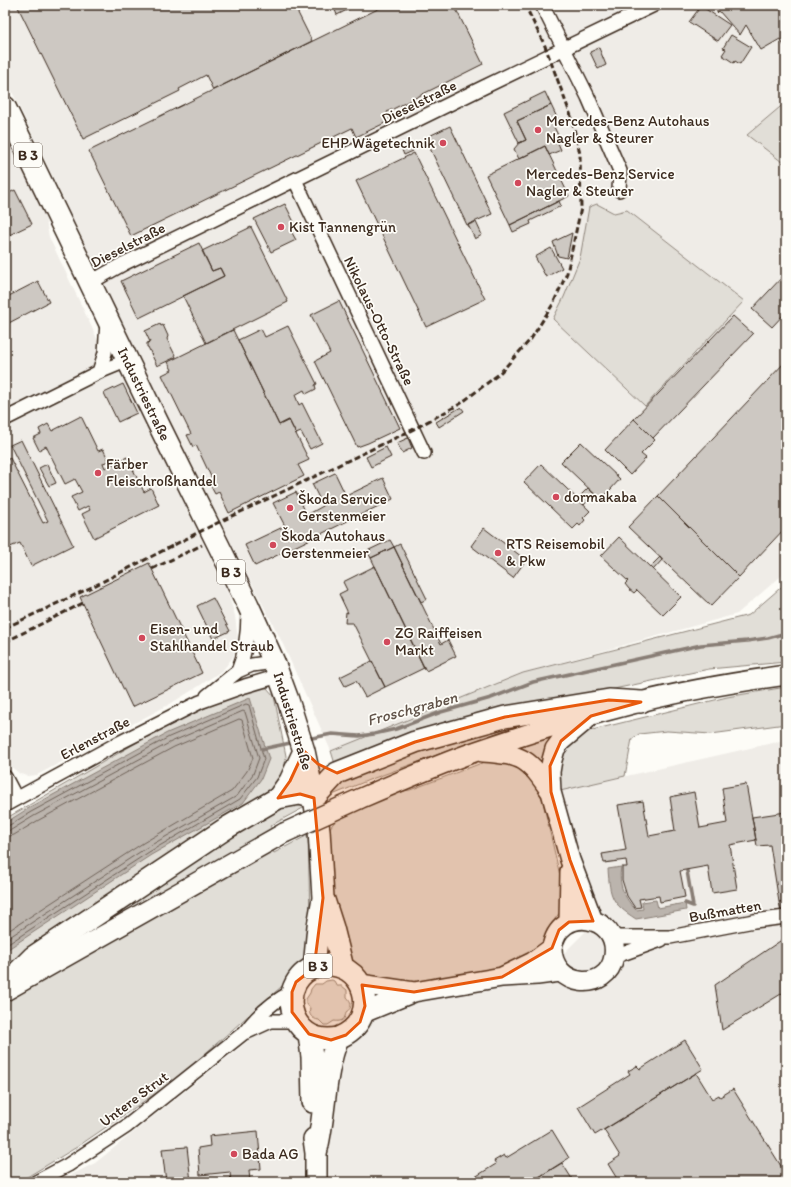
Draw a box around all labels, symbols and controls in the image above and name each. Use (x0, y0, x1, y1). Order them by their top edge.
street label: Dieselstraße (379, 76, 459, 128)
place label: Mercedes-Benz Autohaus Nagler & Steurer (546, 112, 710, 147)
marker: Mercedes-Benz Autohaus Nagler & Steurer (533, 125, 543, 135)
place label: EHP Wägetechnik (322, 134, 435, 152)
marker: EHP Wägetechnik (438, 138, 448, 148)
road number: B 3 (14, 143, 42, 167)
place label: Mercedes-Benz Service Nagler & Steurer (526, 165, 675, 200)
marker: Mercedes-Benz Service Nagler & Steurer (513, 178, 523, 188)
place label: Kist Tannengrün (289, 218, 396, 236)
street label: Dieselstraße (88, 219, 168, 271)
marker: Kist Tannengrün (276, 222, 286, 232)
street label: Nikolaus-Otto-Straße (340, 253, 418, 389)
street label: Industriestraße (114, 344, 174, 444)
place label: Färber Fleischroßhandel (106, 455, 218, 490)
marker: Färber Fleischroßhandel (93, 468, 103, 478)
place label: dormakaba (564, 488, 637, 506)
place label: Škoda Service Gerstenmeier (298, 490, 387, 525)
marker: dormakaba (551, 492, 561, 502)
marker: Škoda Service Gerstenmeier (285, 503, 295, 513)
place label: Škoda Autohaus Gerstenmeier (281, 527, 386, 562)
place label: RTS Reisemobil & Pkw (506, 535, 606, 570)
marker: Škoda Autohaus Gerstenmeier (268, 540, 278, 550)
marker: RTS Reisemobil & Pkw (493, 548, 503, 558)
road number: B 3 (217, 560, 245, 584)
place label: Eisen- und Stahlhandel Straub (150, 620, 274, 655)
place label: ZG Raiffeisen Markt (395, 624, 482, 659)
marker: Eisen- und Stahlhandel Straub (137, 633, 147, 643)
marker: ZG Raiffeisen Markt (382, 637, 392, 647)
street label: Industriestraße (270, 670, 316, 772)
water label: Froschgraben (365, 687, 460, 730)
street label: Erlenstraße (57, 712, 133, 764)
street label: Bußmatten (687, 896, 763, 926)
road number: B 3 (304, 954, 332, 978)
street label: Untere Strut (96, 1067, 172, 1131)
place label: Bada AG (242, 1145, 299, 1163)
marker: Bada AG (229, 1149, 239, 1159)

